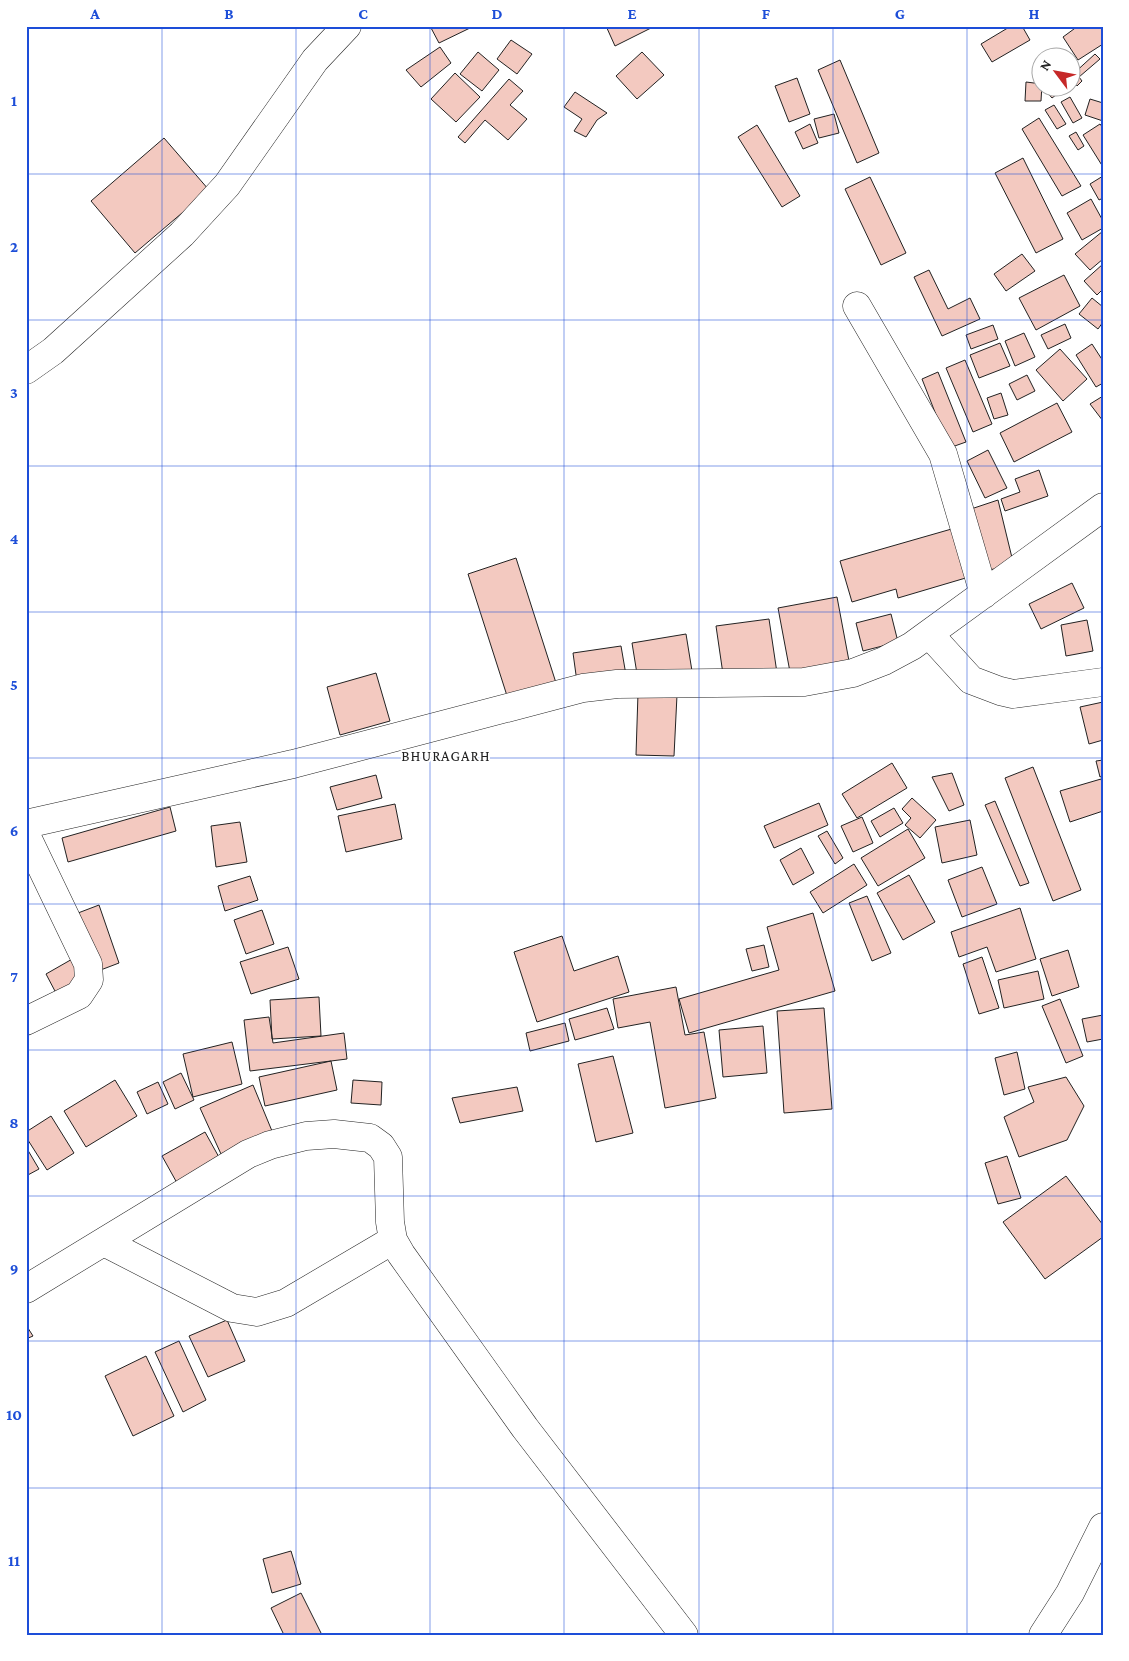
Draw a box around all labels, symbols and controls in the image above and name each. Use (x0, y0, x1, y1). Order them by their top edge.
text: A (89, 5, 100, 22)
text: B (224, 5, 234, 22)
text: C (358, 5, 368, 22)
text: D (491, 5, 503, 22)
text: E (627, 5, 637, 22)
text: F (762, 5, 771, 22)
text: G (895, 5, 905, 22)
text: H (1029, 5, 1040, 22)
north arrow (1032, 48, 1082, 98)
text: N (1036, 56, 1055, 73)
text: 1 (11, 92, 17, 109)
text: 2 (10, 238, 18, 255)
text: 3 (10, 384, 18, 401)
text: 4 (10, 530, 19, 547)
text: 5 (10, 676, 18, 693)
district label: BHURAGARH (401, 748, 491, 764)
text: 6 (10, 822, 18, 839)
text: 7 (10, 968, 18, 985)
text: 8 (9, 1114, 19, 1131)
text: 9 (10, 1260, 18, 1277)
text: 10 (6, 1406, 22, 1423)
text: 11 (8, 1552, 20, 1569)

